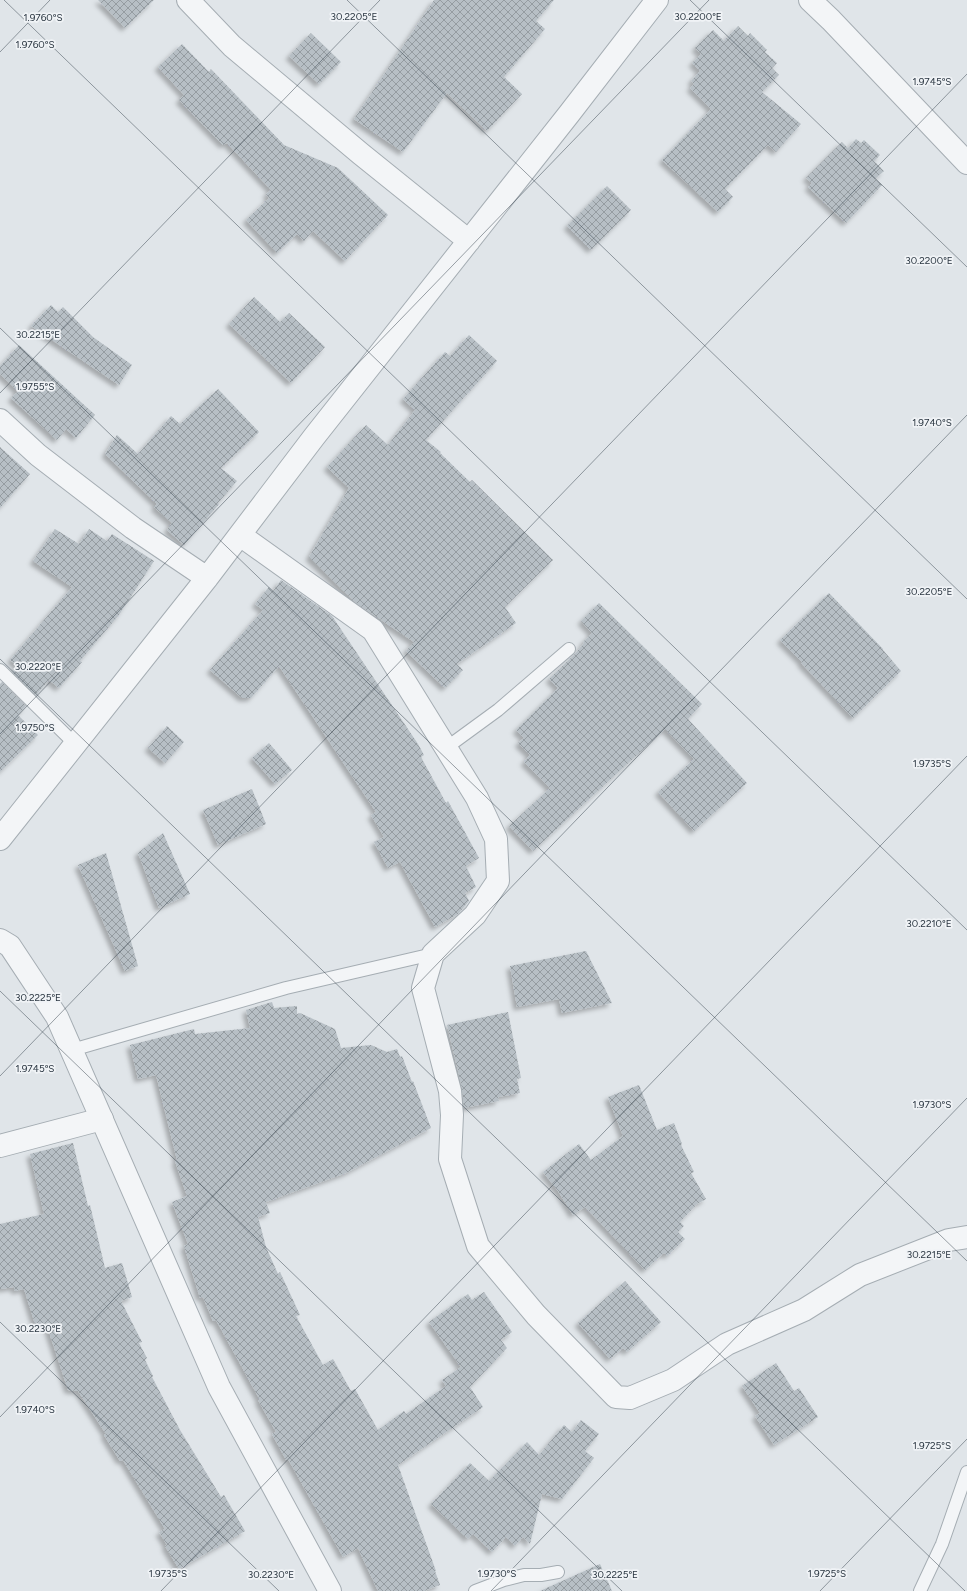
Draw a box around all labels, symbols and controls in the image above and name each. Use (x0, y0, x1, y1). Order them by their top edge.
text: 30.2205°E (331, 10, 378, 23)
text: 30.2200°E (674, 10, 722, 23)
text: 1.9760°S (23, 11, 63, 24)
text: 1.9760°S (15, 38, 55, 51)
text: 1.9745°S (912, 75, 952, 88)
text: 30.2200°E (905, 254, 953, 267)
text: 30.2215°E (16, 328, 60, 341)
text: 1.9755°S (16, 380, 54, 393)
text: 1.9740°S (912, 416, 952, 429)
text: 30.2205°E (906, 585, 953, 598)
text: 30.2220°E (15, 660, 61, 673)
text: 1.9750°S (15, 721, 55, 734)
text: 1.9735°S (913, 757, 951, 770)
text: 30.2210°E (906, 917, 952, 930)
text: 30.2225°E (15, 991, 61, 1004)
text: 1.9745°S (15, 1062, 55, 1075)
text: 1.9730°S (913, 1098, 951, 1111)
text: 30.2215°E (907, 1248, 951, 1261)
text: 30.2230°E (15, 1322, 61, 1335)
text: 1.9740°S (15, 1403, 55, 1416)
text: 1.9725°S (913, 1439, 951, 1452)
text: 1.9735°S (149, 1567, 187, 1580)
text: 1.9730°S (478, 1567, 516, 1580)
text: 1.9725°S (808, 1567, 846, 1580)
text: 30.2230°E (248, 1568, 294, 1581)
text: 30.2225°E (592, 1568, 638, 1581)

